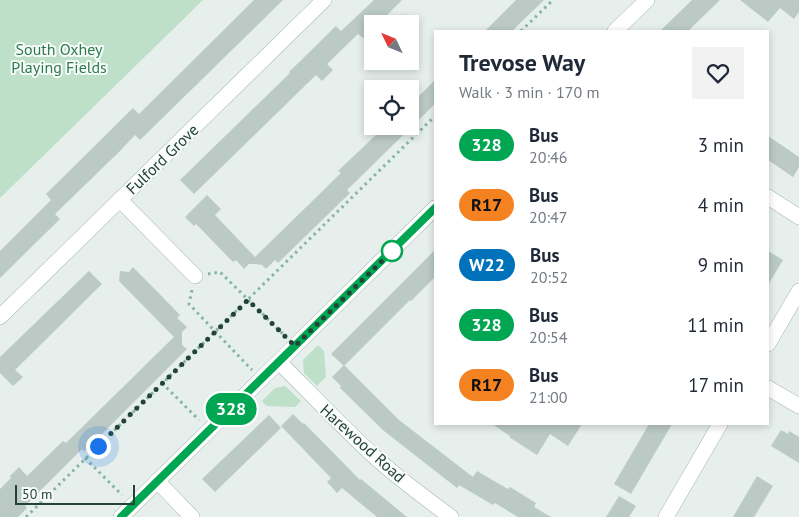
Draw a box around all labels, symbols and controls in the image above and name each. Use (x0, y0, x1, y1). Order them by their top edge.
north arrow (364, 15, 419, 70)
map controls (364, 15, 419, 135)
park label: South Oxhey Playing Fields (11, 39, 107, 77)
text: Trevose Way (459, 47, 585, 78)
button: heart (692, 47, 744, 99)
button: locate (364, 80, 419, 135)
text: Walk · 3 min · 170 m (459, 82, 599, 102)
street label: Fulford Grove (122, 120, 202, 198)
text: Bus (529, 123, 558, 147)
text: 328 (471, 133, 502, 156)
text: 3 min (698, 133, 744, 157)
text: 20:46 (529, 147, 567, 167)
text: Bus (529, 183, 558, 207)
text: R17 (471, 193, 502, 216)
text: 4 min (698, 193, 744, 217)
text: 20:47 (529, 207, 567, 227)
unlabelled marker (381, 240, 403, 262)
text: Bus (530, 243, 559, 267)
text: W22 (469, 253, 505, 276)
text: 9 min (698, 253, 744, 277)
text: 20:52 (530, 267, 568, 287)
text: Bus (529, 303, 558, 327)
text: 328 (471, 313, 502, 336)
text: 11 min (687, 313, 744, 337)
text: 20:54 (529, 327, 567, 347)
text: Bus (529, 363, 558, 387)
text: R17 (471, 373, 502, 396)
text: 17 min (688, 373, 744, 397)
text: 21:00 (529, 387, 567, 407)
line badge: 328 (202, 393, 260, 425)
text: 328 (216, 397, 246, 420)
street label: Harewood Road (316, 400, 410, 486)
your location (86, 434, 111, 459)
scale bar (15, 482, 135, 505)
text: 50 m (22, 485, 52, 503)

